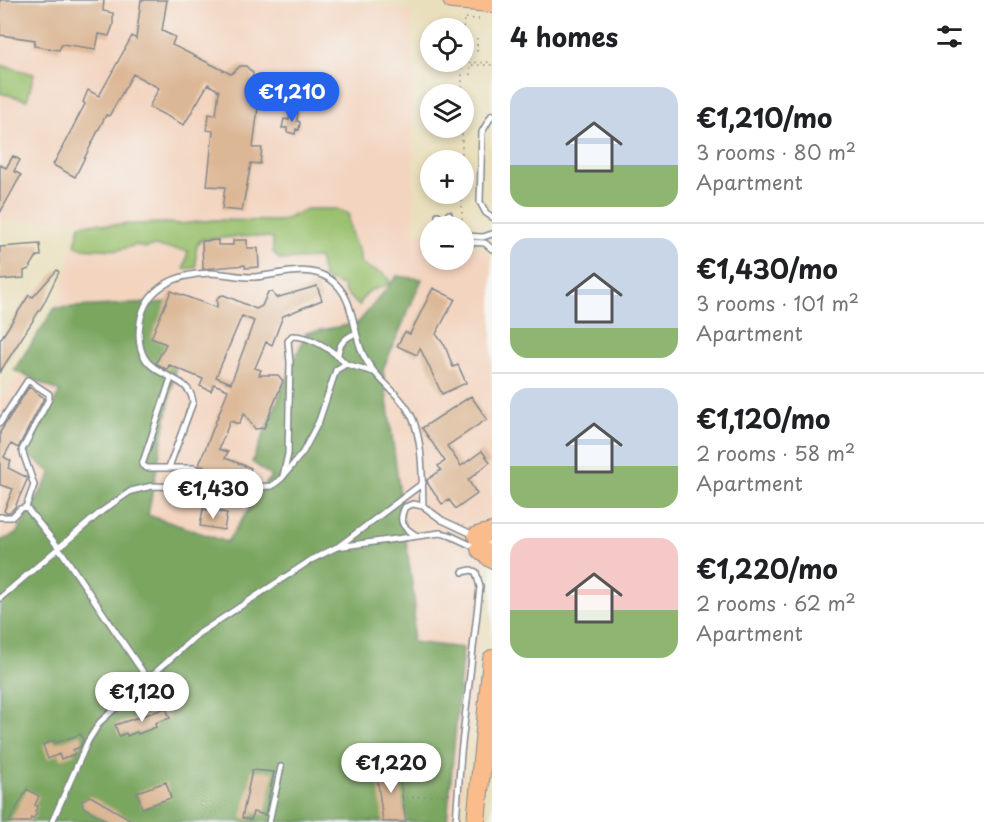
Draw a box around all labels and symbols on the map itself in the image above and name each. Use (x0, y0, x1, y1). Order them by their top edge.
pin: €1,210 (243, 72, 341, 123)
pin: €1,430 (164, 469, 262, 520)
pin: €1,120 (93, 672, 191, 723)
pin: €1,220 (342, 743, 440, 794)

